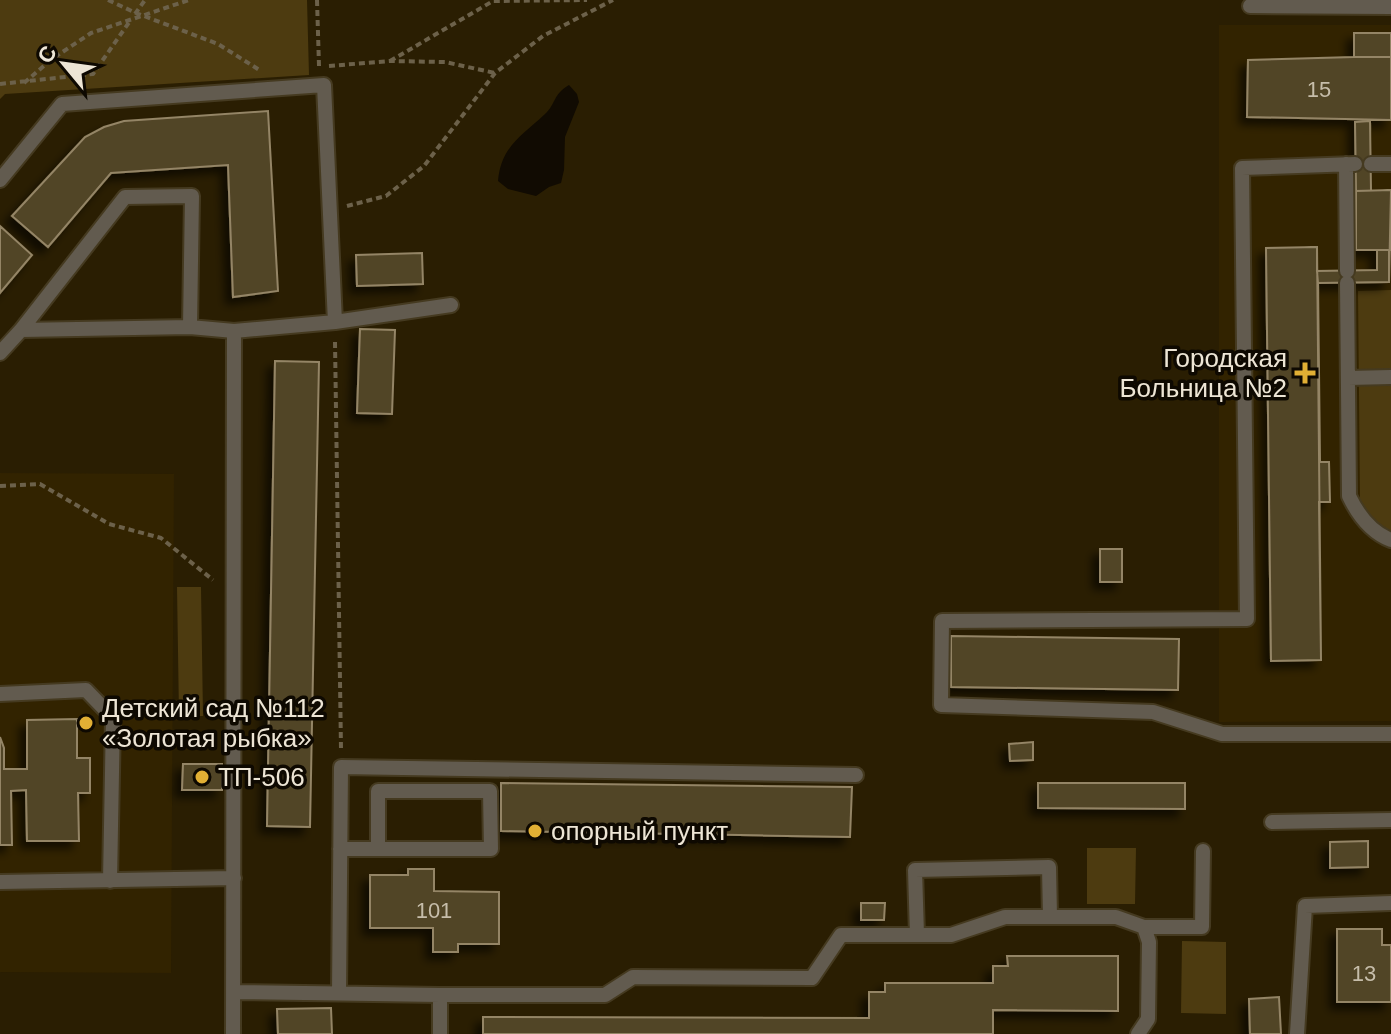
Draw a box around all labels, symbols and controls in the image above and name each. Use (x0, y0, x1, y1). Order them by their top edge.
north arrow (24, 24, 104, 104)
text: С (32, 41, 62, 68)
house number: 15 (1307, 77, 1331, 102)
place label: Городская Больница №2 (1120, 343, 1287, 403)
marker: Городская Больница №2 (1294, 362, 1316, 384)
place label: Детский сад №112 «Золотая рыбка» (102, 693, 325, 753)
marker: Детский сад №112 «Золотая рыбка» (77, 714, 95, 732)
place label: ТП-506 (218, 762, 305, 792)
marker: ТП-506 (193, 768, 211, 786)
place label: опорный пункт (551, 816, 728, 846)
marker: опорный пункт (526, 822, 544, 840)
house number: 101 (416, 898, 452, 923)
house number: 13 (1352, 961, 1376, 986)

